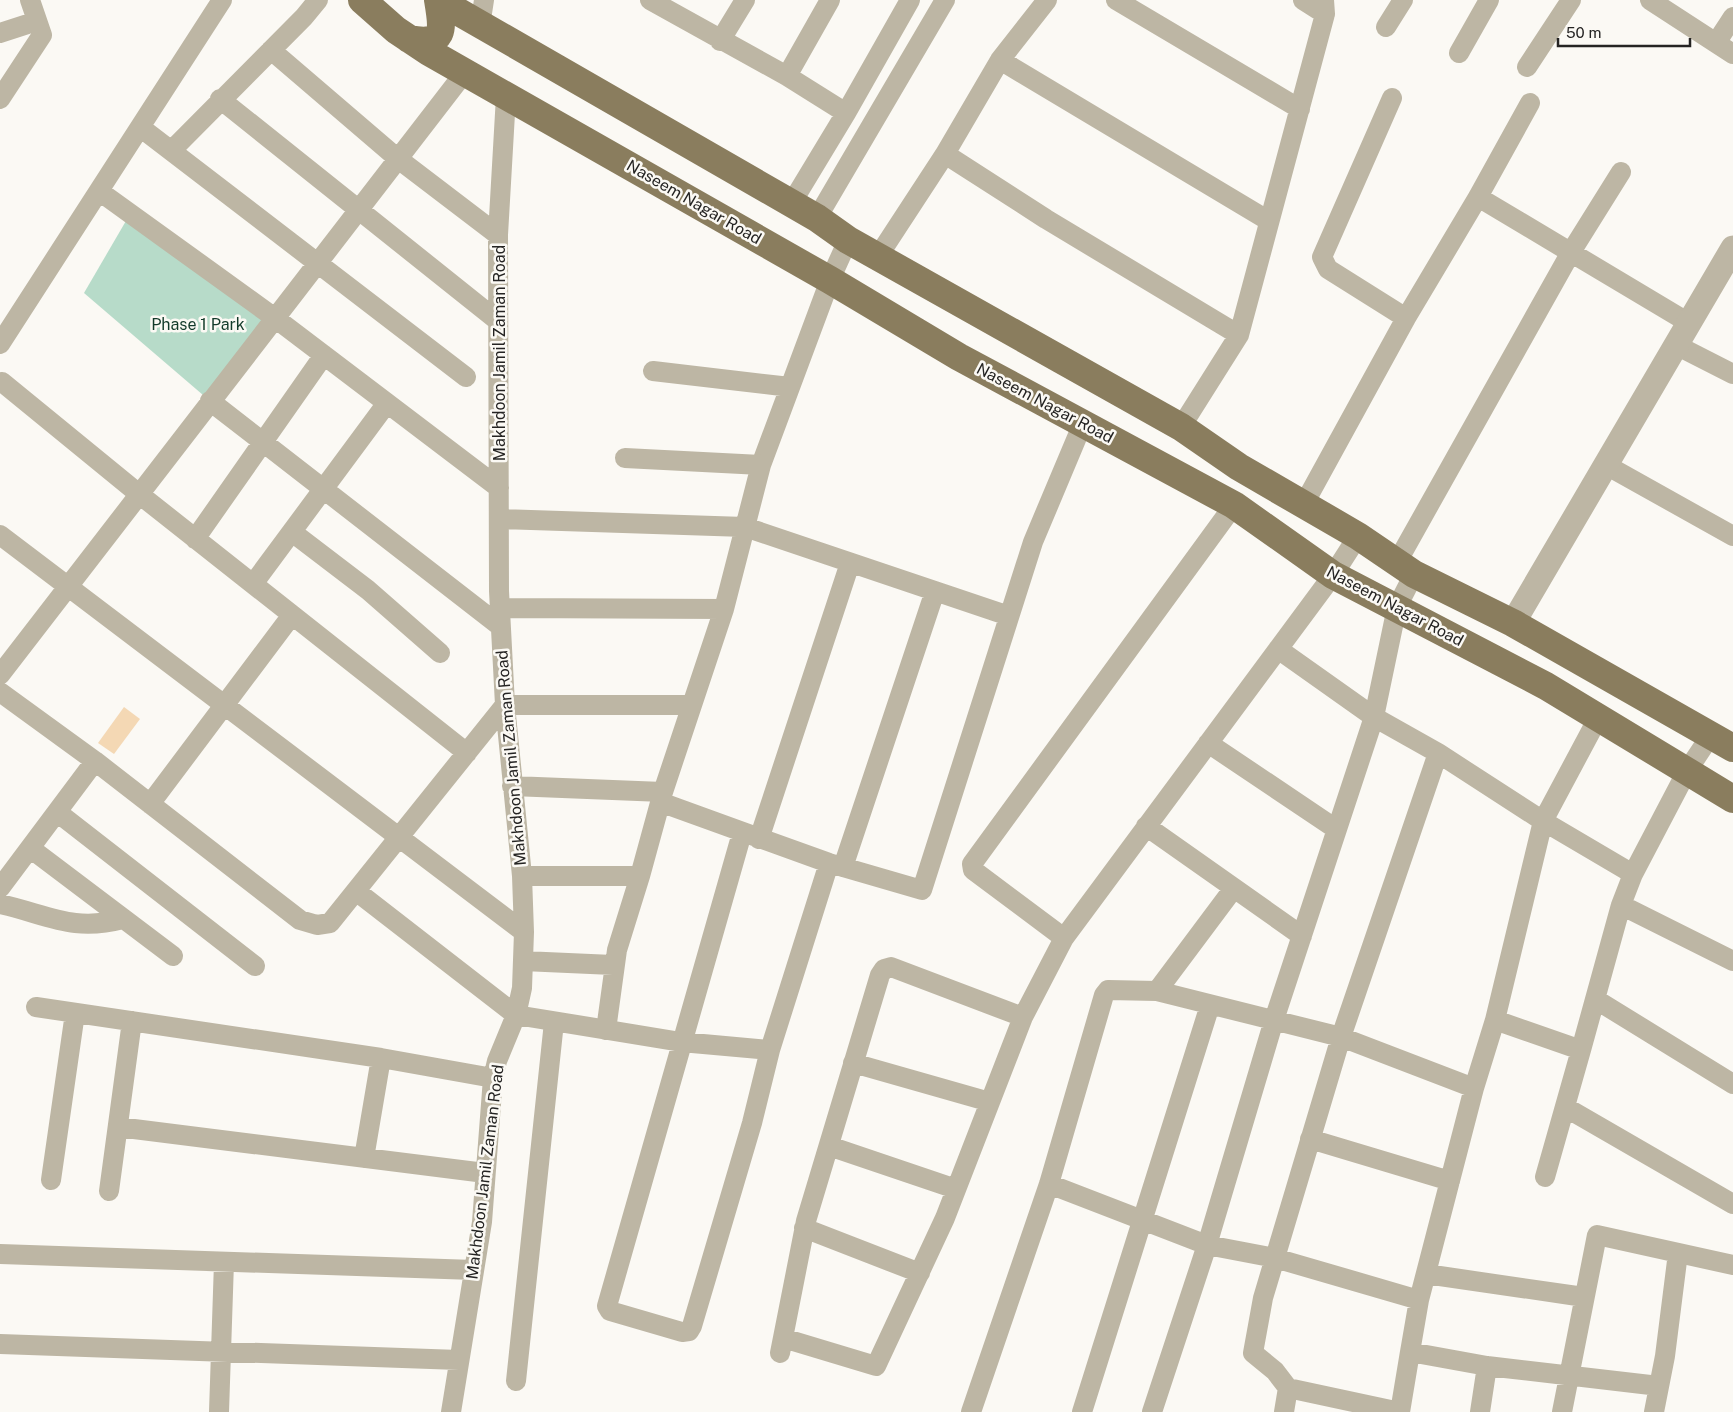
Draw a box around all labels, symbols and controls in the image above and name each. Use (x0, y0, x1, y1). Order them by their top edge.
scale bar (1558, 15, 1690, 47)
text: 50 m (1566, 24, 1601, 41)
street label: Naseem Nagar Road (623, 156, 765, 248)
street label: Makhdoon Jamil Zaman Road (490, 245, 509, 461)
park label: Phase 1 Park (151, 315, 245, 334)
street label: Naseem Nagar Road (973, 359, 1117, 447)
street label: Naseem Nagar Road (1323, 562, 1467, 650)
street label: Makhdoon Jamil Zaman Road (492, 649, 530, 867)
street label: Makhdoon Jamil Zaman Road (462, 1063, 508, 1281)

